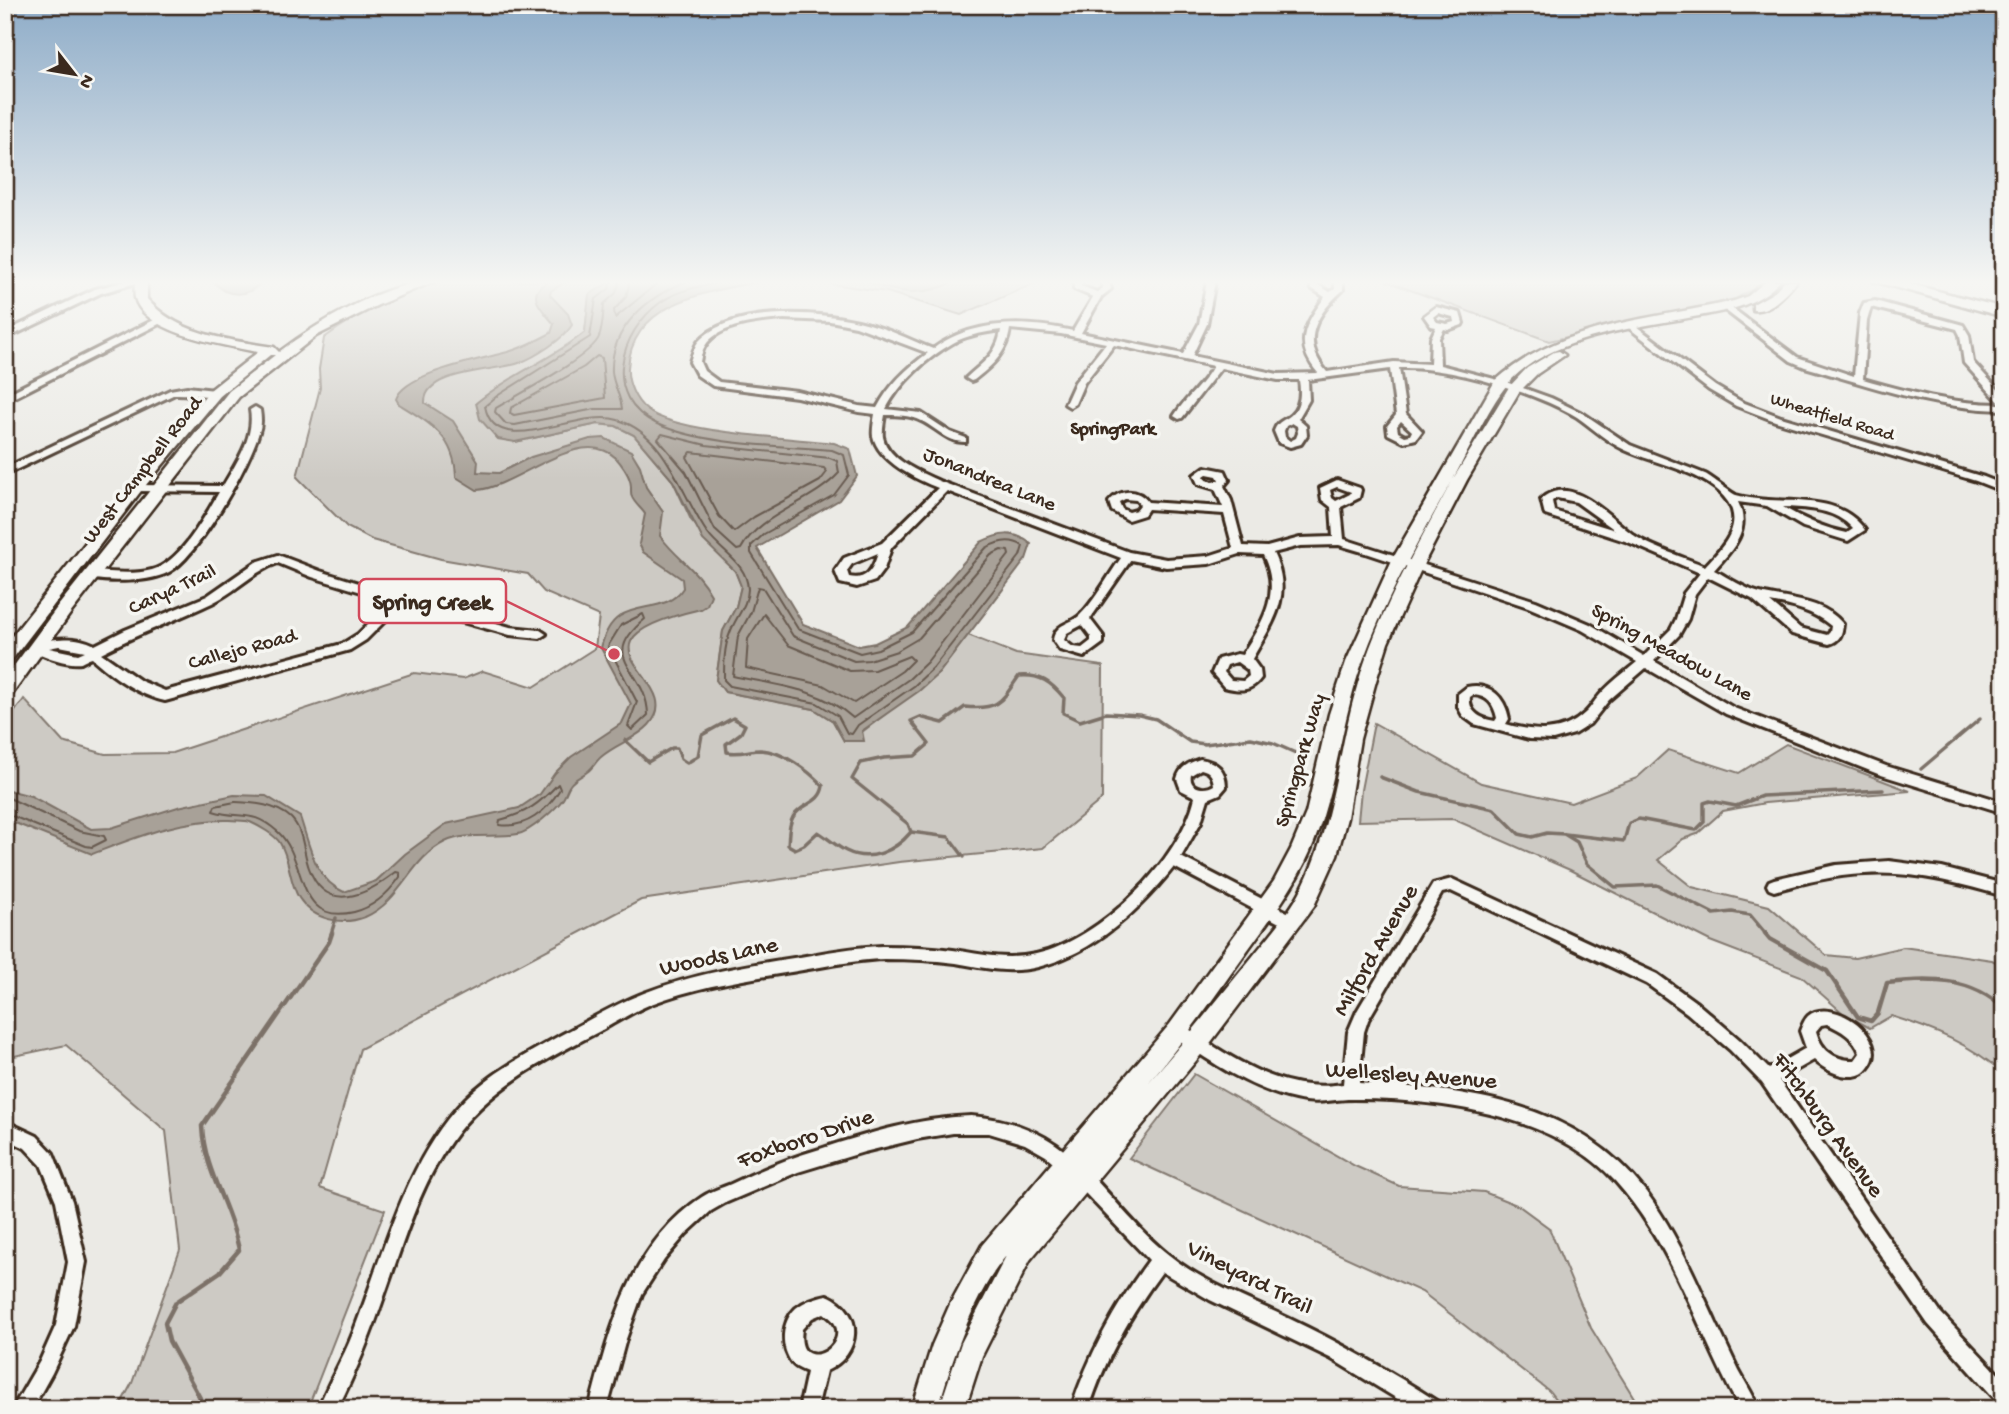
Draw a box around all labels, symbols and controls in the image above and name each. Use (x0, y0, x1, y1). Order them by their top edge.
north arrow (38, 38, 108, 108)
text: N (73, 70, 99, 92)
street label: Wheatfield Road (1768, 389, 1898, 447)
street label: West Campbell Road (79, 391, 210, 550)
district label: SpringPark (1070, 419, 1158, 442)
street label: Jonandrea Lane (919, 443, 1060, 519)
street label: Carya Trail (125, 560, 221, 622)
callout: Spring Creek (359, 579, 506, 623)
text: Spring Creek (372, 591, 494, 618)
street label: Spring Meadow Lane (1586, 599, 1757, 709)
street label: Callejo Road (186, 624, 301, 677)
street label: Springpark Way (1271, 691, 1333, 831)
street label: Milford Avenue (1328, 879, 1427, 1022)
street label: Woods Lane (657, 931, 781, 985)
street label: Fitchburg Avenue (1764, 1047, 1890, 1205)
street label: Wellesley Avenue (1324, 1057, 1498, 1098)
street label: Foxboro Drive (733, 1103, 878, 1177)
street label: Vineyard Trail (1180, 1234, 1317, 1323)

